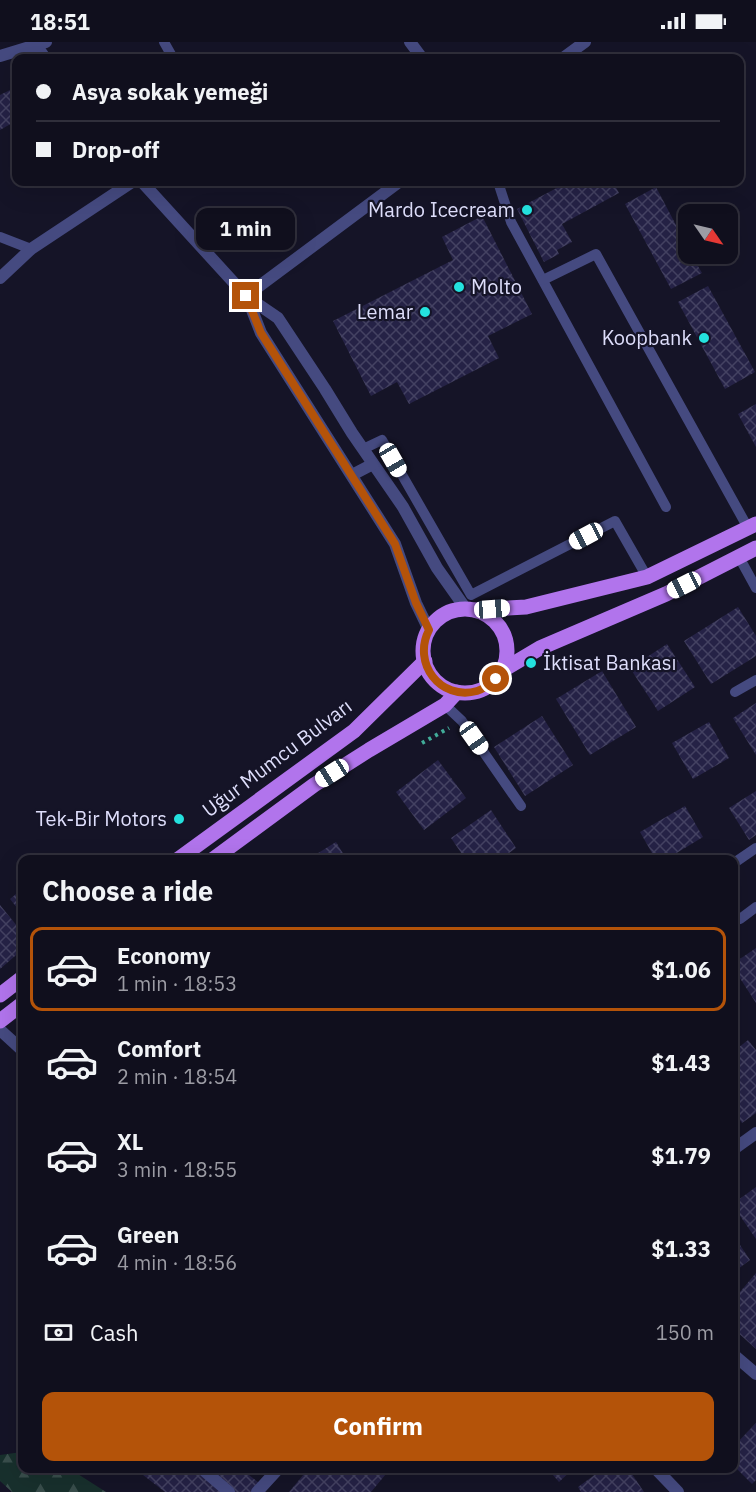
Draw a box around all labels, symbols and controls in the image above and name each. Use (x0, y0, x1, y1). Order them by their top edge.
text: 18:51 (30, 7, 90, 36)
text: Asya sokak yemeği (72, 77, 268, 106)
text: Drop-off (72, 135, 159, 164)
place label: Mardo Icecream (368, 196, 515, 223)
marker: Mardo Icecream (520, 203, 534, 217)
north arrow (678, 204, 738, 264)
map controls (678, 204, 738, 264)
callout: 1 min (196, 209, 296, 251)
text: 1 min (219, 215, 272, 242)
place label: Molto (471, 273, 522, 300)
marker: Molto (452, 280, 466, 294)
route end (232, 282, 259, 309)
place label: Lemar (357, 298, 413, 325)
marker: Lemar (418, 305, 432, 319)
place label: Koopbank (602, 324, 692, 351)
marker: Koopbank (697, 331, 711, 345)
car (376, 440, 410, 480)
car (566, 520, 606, 552)
car (664, 569, 704, 601)
car (473, 599, 511, 619)
place label: İktisat Bankası (543, 649, 676, 676)
marker: İktisat Bankası (524, 656, 538, 670)
route start (482, 665, 509, 692)
street label: Uğur Mumcu Bulvarı (196, 692, 357, 823)
car (456, 718, 492, 758)
car (312, 756, 352, 790)
place label: Tek-Bir Motors (35, 805, 167, 832)
marker: Tek-Bir Motors (172, 812, 186, 826)
text: Choose a ride (42, 873, 213, 908)
text: Economy (117, 941, 211, 970)
icon: car (45, 942, 99, 996)
text: $1.06 (651, 955, 711, 984)
text: 1 min · 18:53 (117, 970, 237, 997)
text: Comfort (117, 1034, 201, 1063)
icon: car (45, 1035, 99, 1089)
text: $1.43 (651, 1048, 711, 1077)
text: 2 min · 18:54 (117, 1063, 237, 1090)
text: XL (117, 1127, 143, 1156)
icon: car (45, 1128, 99, 1182)
text: $1.79 (651, 1141, 711, 1170)
text: 3 min · 18:55 (117, 1156, 237, 1183)
text: Green (117, 1220, 179, 1249)
icon: car (45, 1221, 99, 1275)
text: $1.33 (651, 1234, 711, 1263)
text: 4 min · 18:56 (117, 1249, 237, 1276)
icon: cash (42, 1316, 75, 1349)
text: Cash (90, 1318, 139, 1347)
text: 150 m (656, 1319, 714, 1346)
button: Confirm (42, 1392, 714, 1461)

